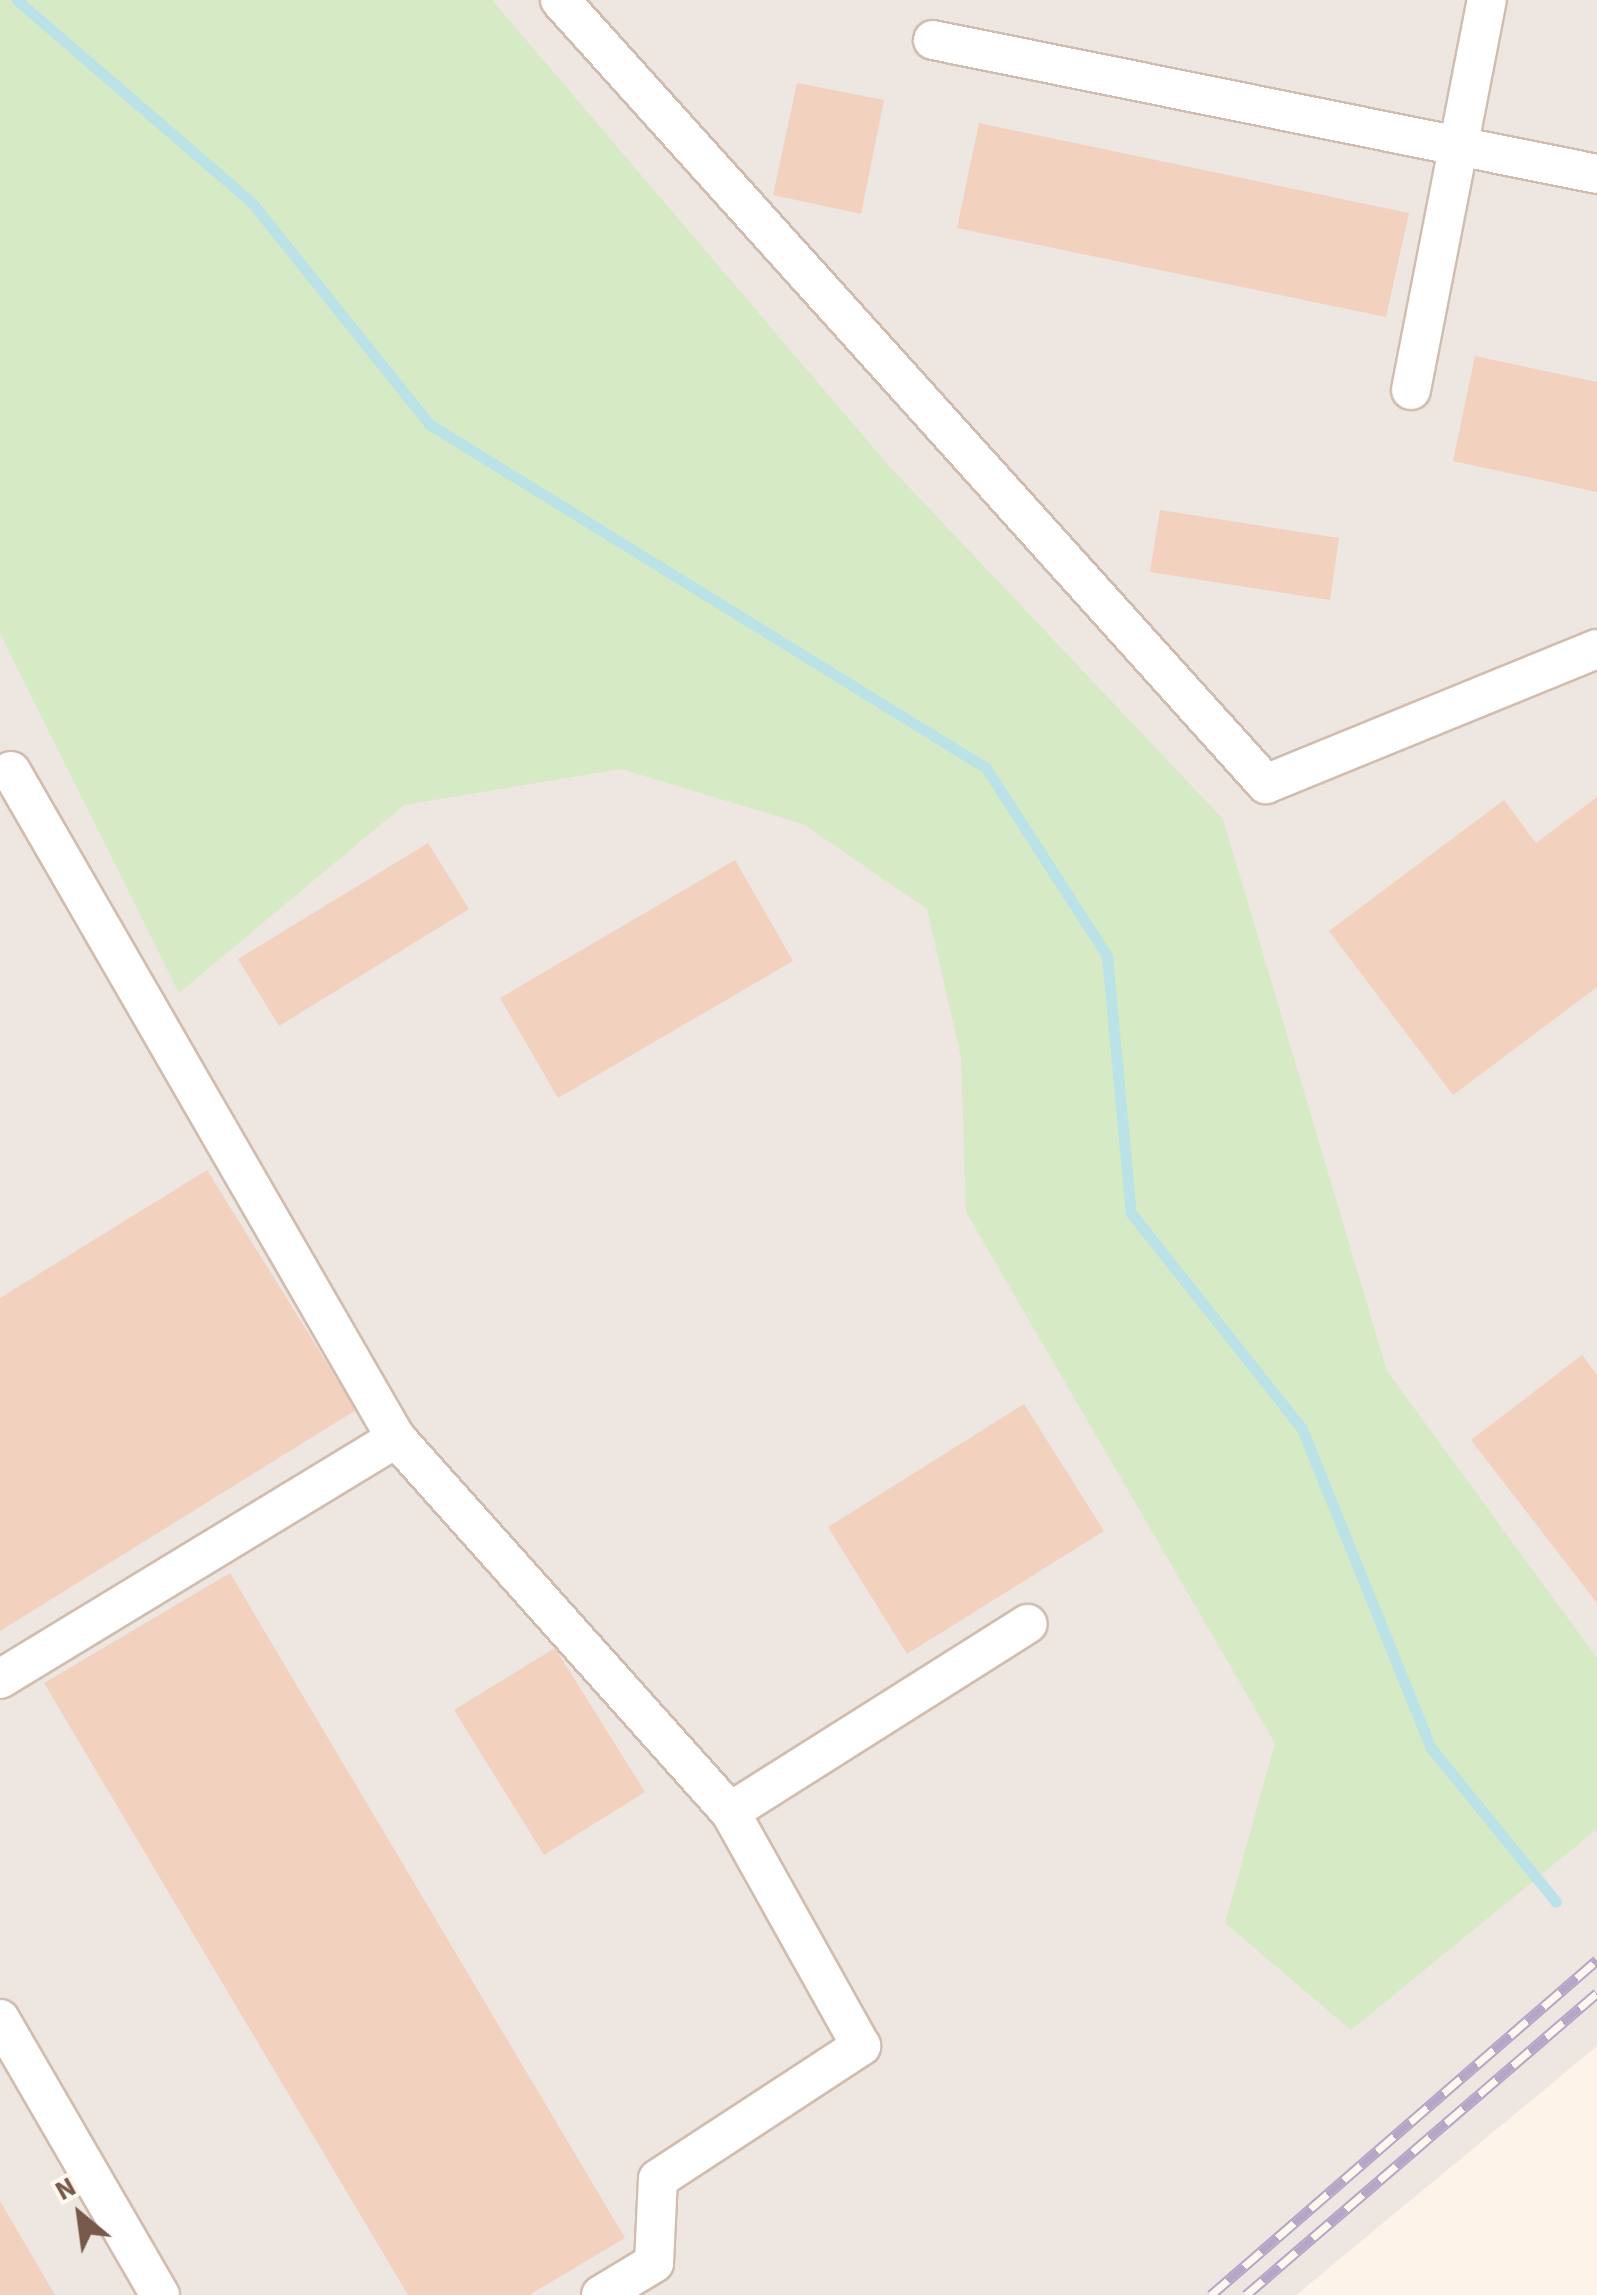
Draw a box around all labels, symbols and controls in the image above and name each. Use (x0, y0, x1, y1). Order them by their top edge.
north arrow (30, 2165, 130, 2265)
text: N (48, 2167, 83, 2211)

